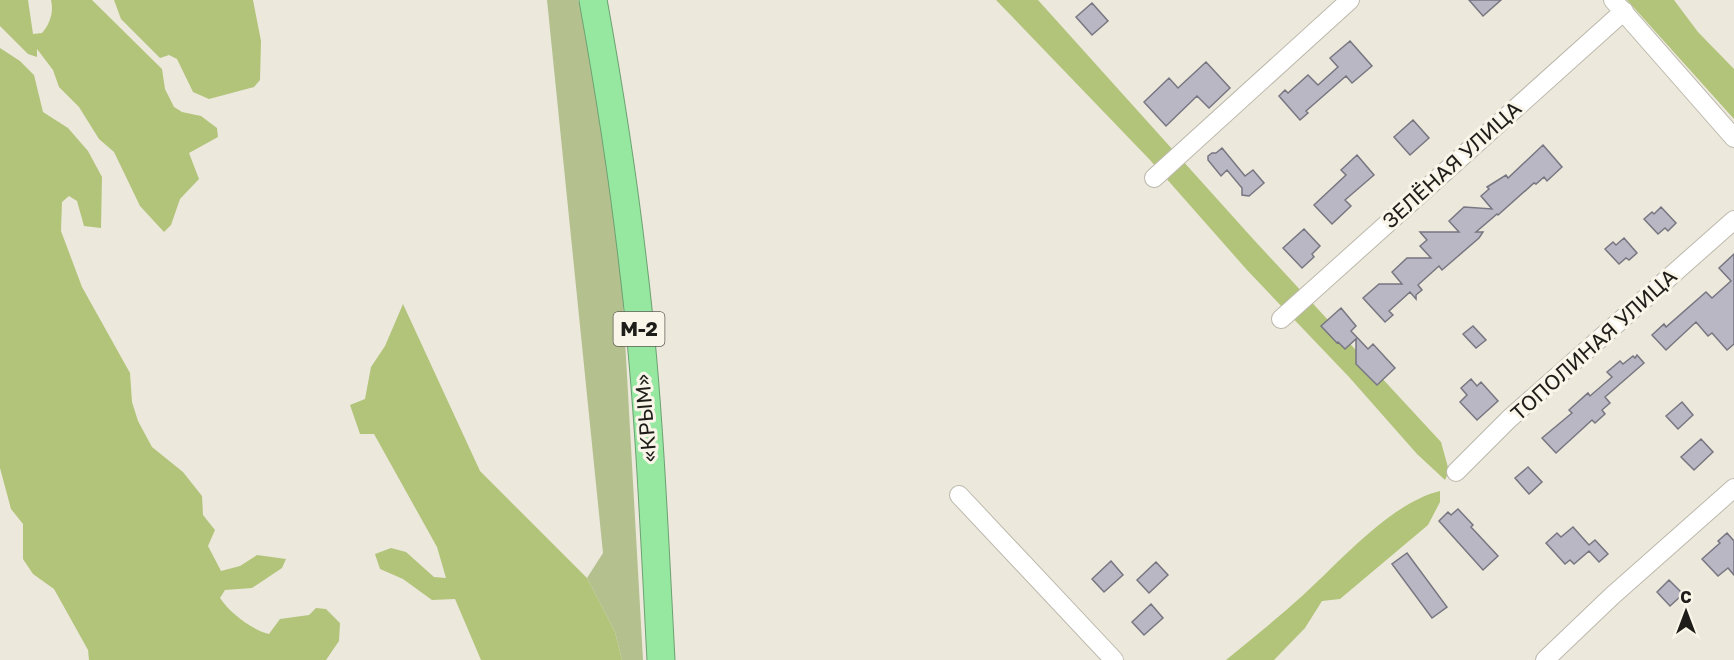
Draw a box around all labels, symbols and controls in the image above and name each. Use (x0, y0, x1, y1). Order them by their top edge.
street label: ЗЕЛЁНАЯ УЛИЦА (1376, 95, 1526, 234)
street label: ТОПОЛИНАЯ УЛИЦА (1505, 263, 1682, 426)
road number: М-2 (614, 312, 664, 346)
street label: «КРЫМ» (628, 373, 662, 463)
north arrow (1656, 582, 1716, 642)
text: С (1680, 587, 1692, 607)

